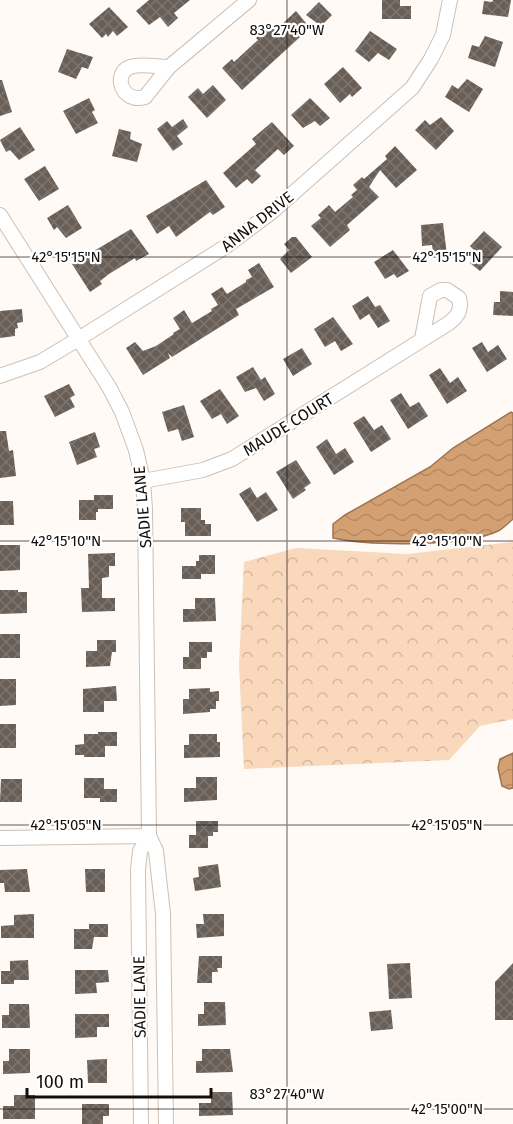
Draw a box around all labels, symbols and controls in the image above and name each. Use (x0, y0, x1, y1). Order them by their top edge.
text: 83°27'40"W (250, 21, 325, 39)
street label: ANNA DRIVE (217, 187, 297, 256)
text: 42°15'15"N (31, 248, 101, 266)
text: 42°15'15"N (412, 248, 482, 266)
street label: MAUDE COURT (240, 389, 338, 460)
street label: SADIE LANE (129, 465, 156, 549)
text: 42°15'10"N (31, 532, 101, 550)
text: 42°15'10"N (412, 532, 482, 550)
text: 42°15'05"N (30, 816, 102, 834)
text: 42°15'05"N (411, 816, 483, 834)
street label: SADIE LANE (129, 956, 150, 1038)
scale bar (27, 1061, 212, 1099)
text: 100 m (36, 1071, 84, 1093)
text: 83°27'40"W (250, 1085, 325, 1103)
text: 42°15'00"N (411, 1100, 483, 1118)

